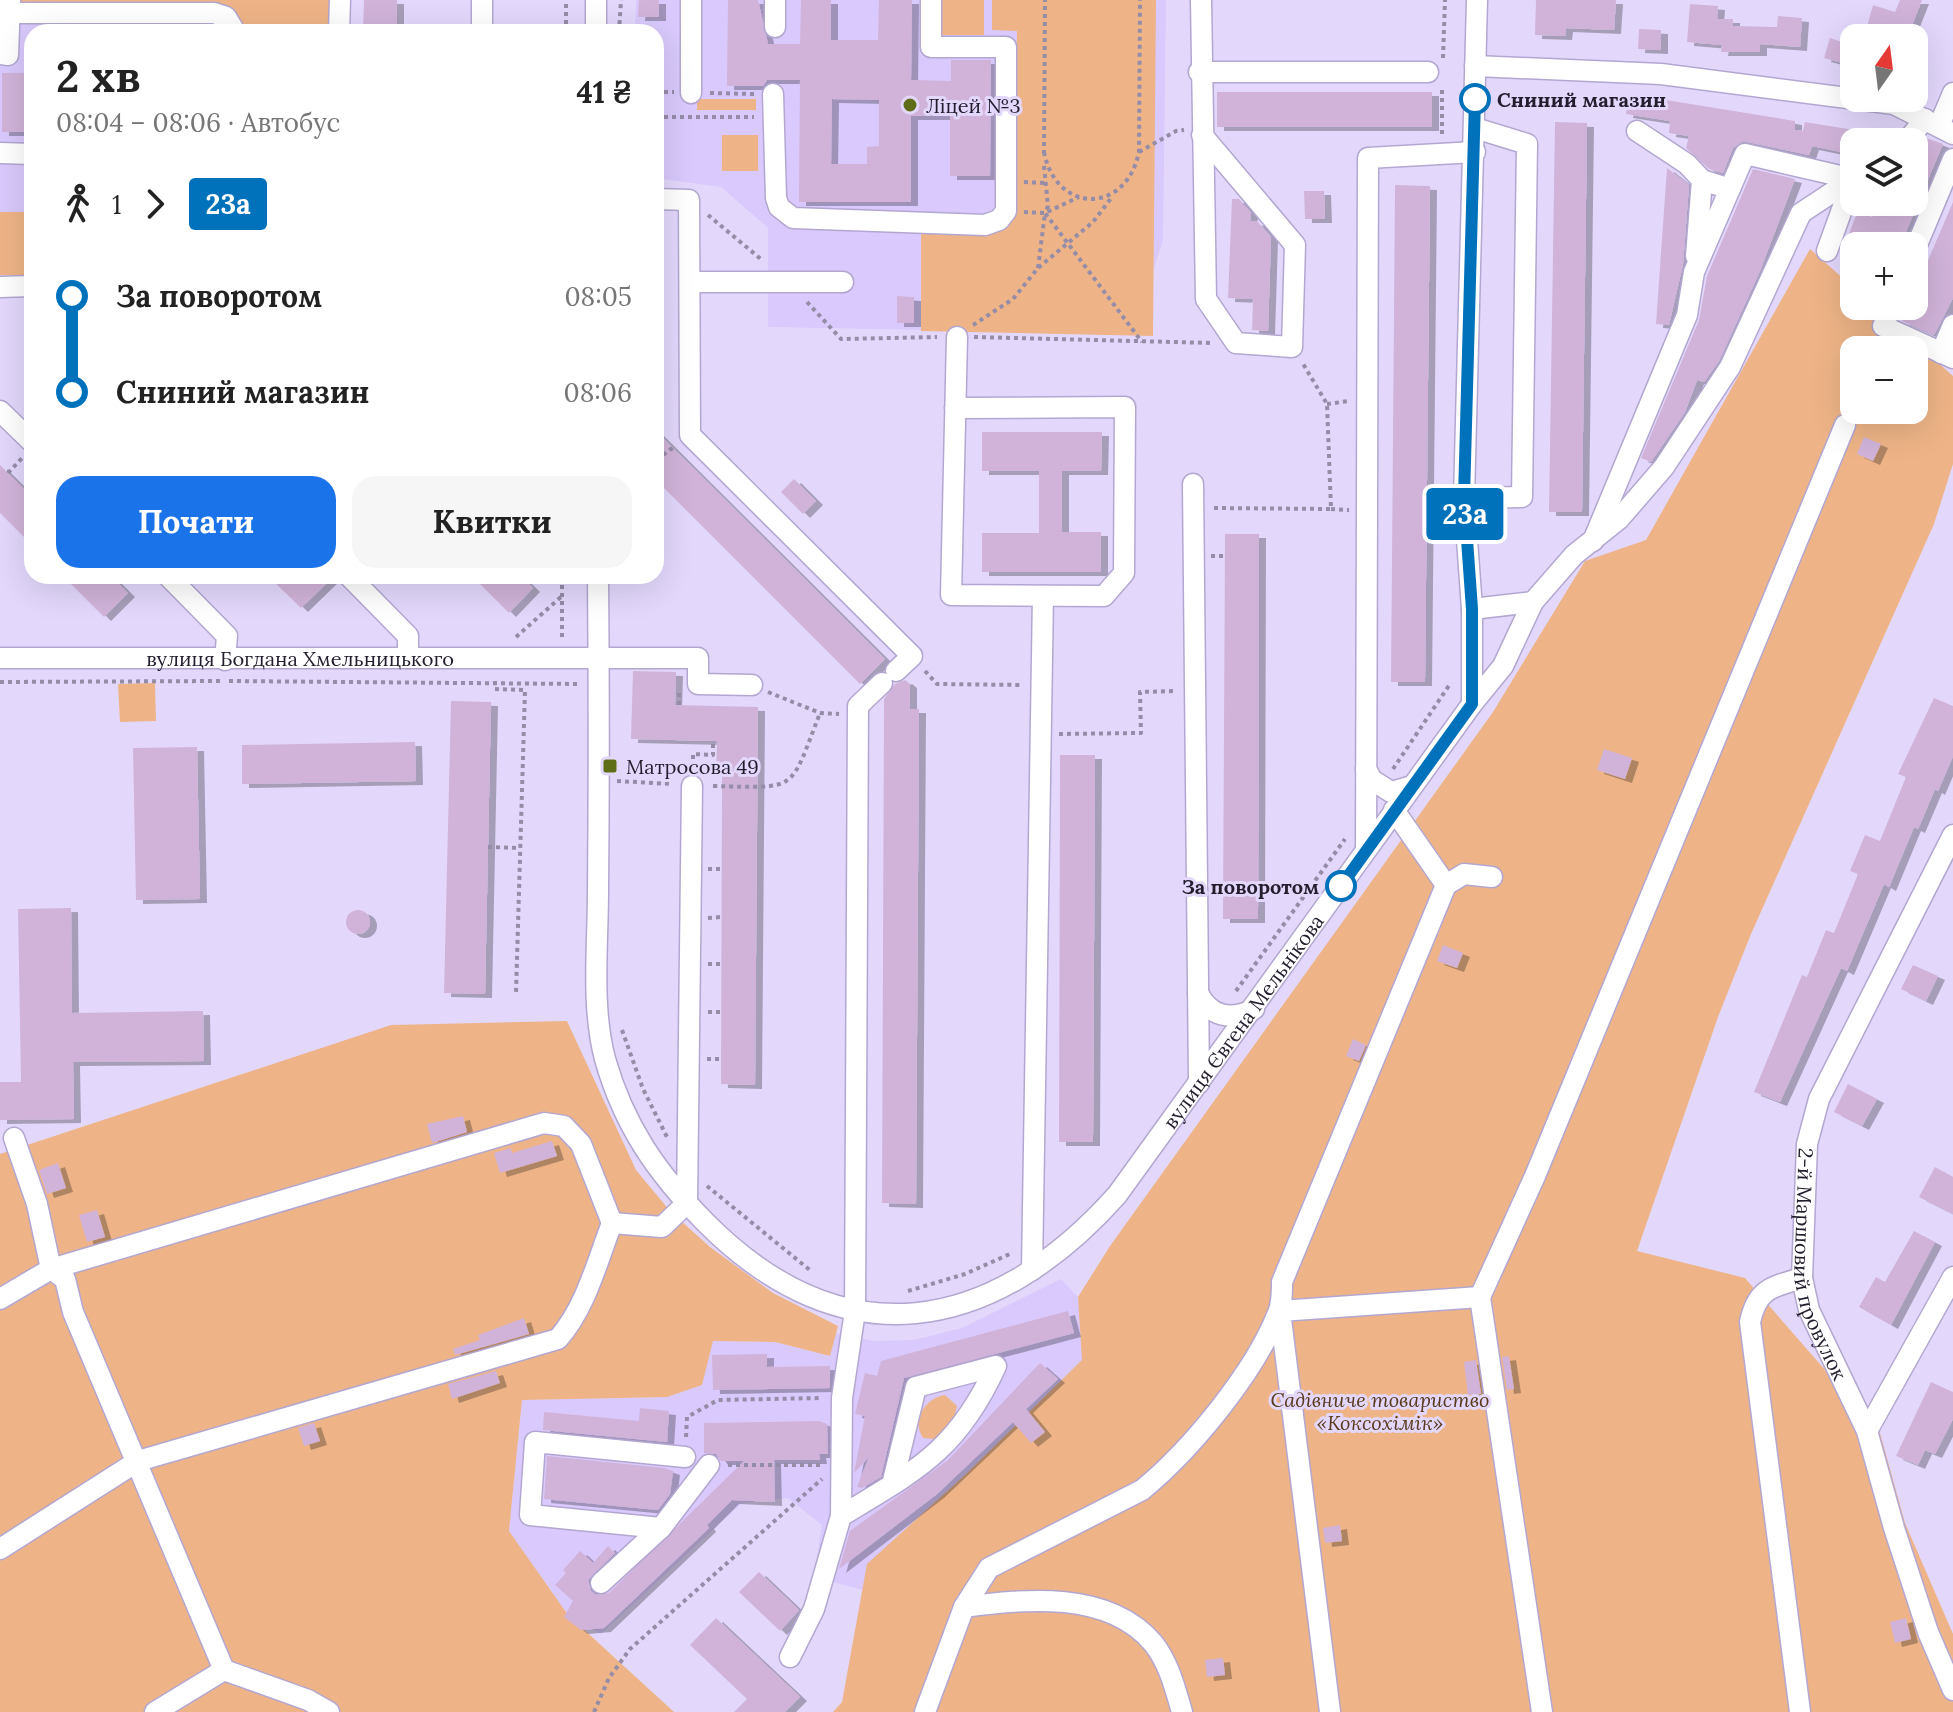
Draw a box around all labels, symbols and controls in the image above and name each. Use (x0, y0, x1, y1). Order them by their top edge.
north arrow (1840, 24, 1928, 112)
map controls (1840, 24, 1928, 424)
text: 2 хв (56, 48, 141, 104)
text: 41 ₴ (576, 73, 632, 111)
marker: Сниний магазин (1460, 84, 1490, 114)
place label: Сниний магазин (1497, 87, 1666, 112)
place label: Ліцей №3 (926, 93, 1021, 118)
marker: Ліцей №3 (901, 96, 919, 114)
text: 08:04 – 08:06 · Автобус (56, 106, 340, 139)
button: layers (1840, 128, 1928, 216)
icon: walk (56, 182, 100, 226)
icon: forward (133, 182, 177, 226)
text: 23а (205, 186, 251, 222)
text: 1 (112, 188, 121, 221)
button: + (1840, 232, 1928, 320)
text: За поворотом (116, 277, 322, 315)
text: 08:05 (564, 280, 632, 313)
button: − (1840, 336, 1928, 424)
text: Сниний магазин (116, 373, 370, 411)
text: 08:06 (564, 376, 632, 409)
button: Почати (56, 476, 336, 568)
button: Квитки (352, 476, 632, 568)
line badge: 23а (1419, 488, 1511, 540)
text: 23а (1442, 496, 1488, 532)
street label: вулиця Богдана Хмельницького (146, 646, 454, 671)
place label: Матросова 49 (626, 754, 759, 779)
marker: Матросова 49 (601, 757, 619, 775)
marker: За поворотом (1326, 871, 1356, 901)
place label: За поворотом (1182, 874, 1319, 899)
street label: вулиця Євгена Мельнікова (1157, 909, 1328, 1133)
street label: 2-й Маршовий провулок (1790, 1147, 1853, 1384)
park label: Садівниче товариство «Коксохімік» (1271, 1387, 1489, 1435)

